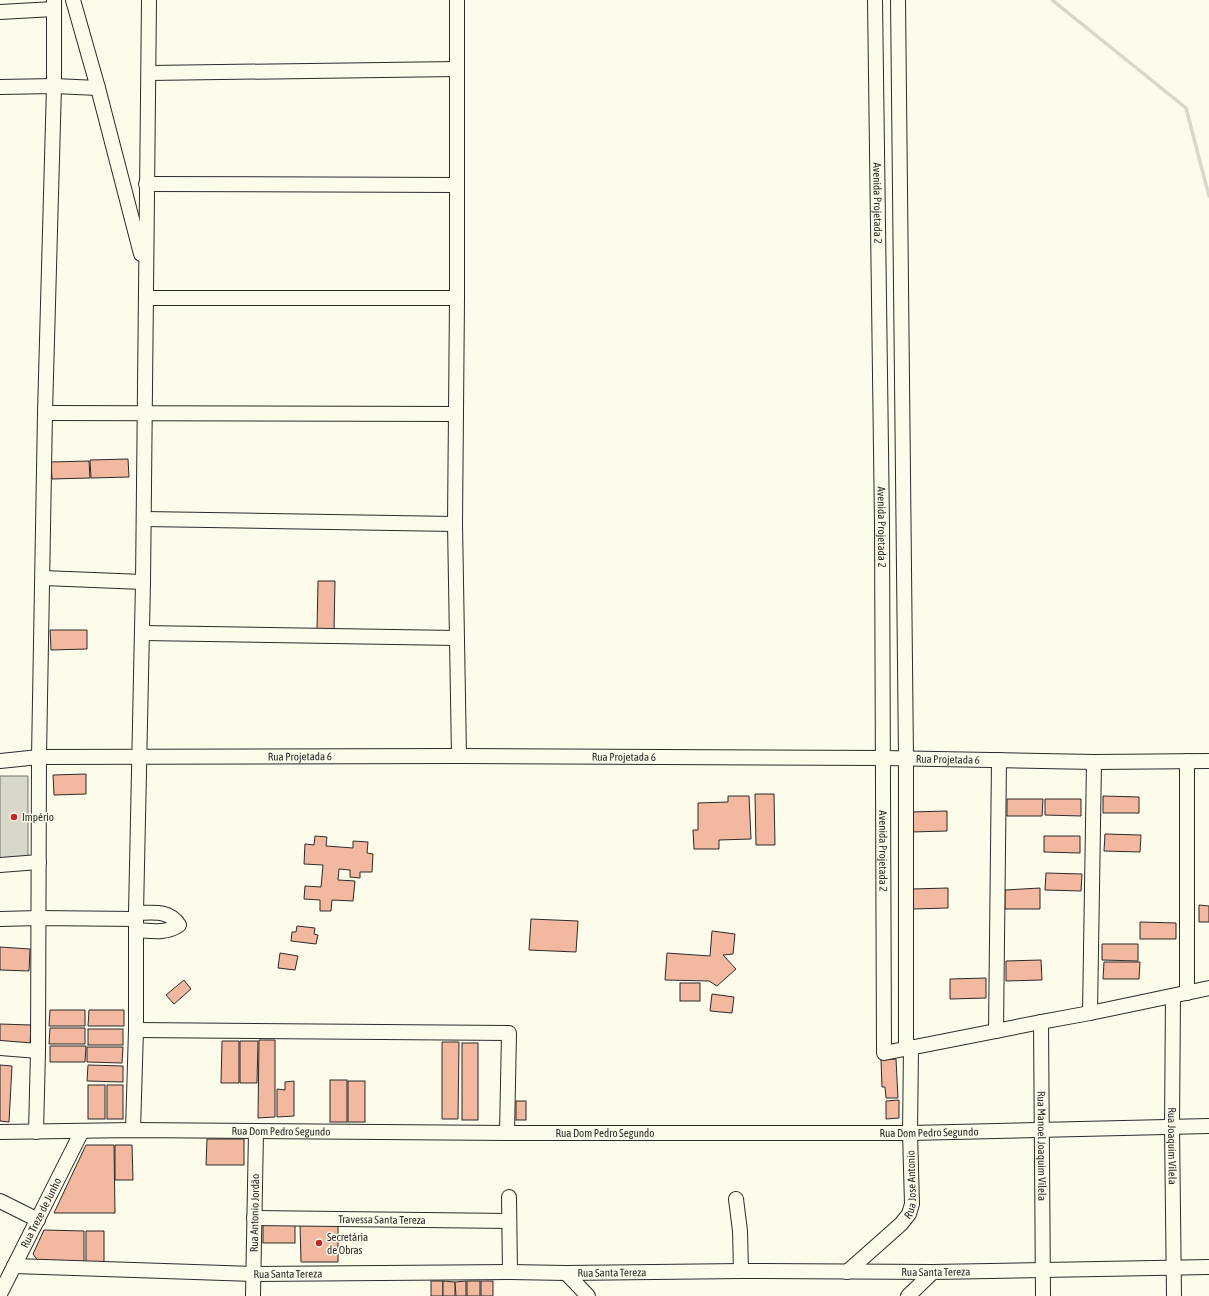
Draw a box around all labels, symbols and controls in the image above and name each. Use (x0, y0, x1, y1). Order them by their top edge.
street label: Avenida Projetada 2 (871, 162, 884, 244)
street label: Avenida Projetada 2 (875, 486, 888, 568)
street label: Rua Projetada 6 (268, 750, 332, 762)
street label: Rua Projetada 6 (592, 751, 656, 763)
street label: Rua Projetada 6 (916, 753, 980, 766)
street label: Avenida Projetada 2 (877, 810, 889, 892)
place label: Império (22, 811, 54, 823)
marker: Império (9, 812, 19, 822)
street label: Rua Manoel Joaquim Vilela (1036, 1091, 1048, 1201)
street label: Rua Joaquim Vilela (1166, 1107, 1179, 1185)
street label: Rua Dom Pedro Segundo (231, 1125, 331, 1138)
street label: Rua Dom Pedro Segundo (879, 1125, 979, 1139)
street label: Rua Dom Pedro Segundo (555, 1127, 655, 1139)
street label: Rua Jose Antonio (902, 1150, 918, 1221)
street label: Rua Antonio Jordão (248, 1174, 261, 1252)
street label: Rua Treze de Junho (18, 1176, 63, 1250)
street label: Travessa Santa Tereza (338, 1213, 426, 1226)
place label: Secretária de Obras (327, 1231, 368, 1256)
marker: Secretária de Obras (314, 1238, 324, 1248)
street label: Rua Santa Tereza (901, 1265, 970, 1278)
street label: Rua Santa Tereza (577, 1266, 646, 1279)
street label: Rua Santa Tereza (253, 1267, 322, 1280)

